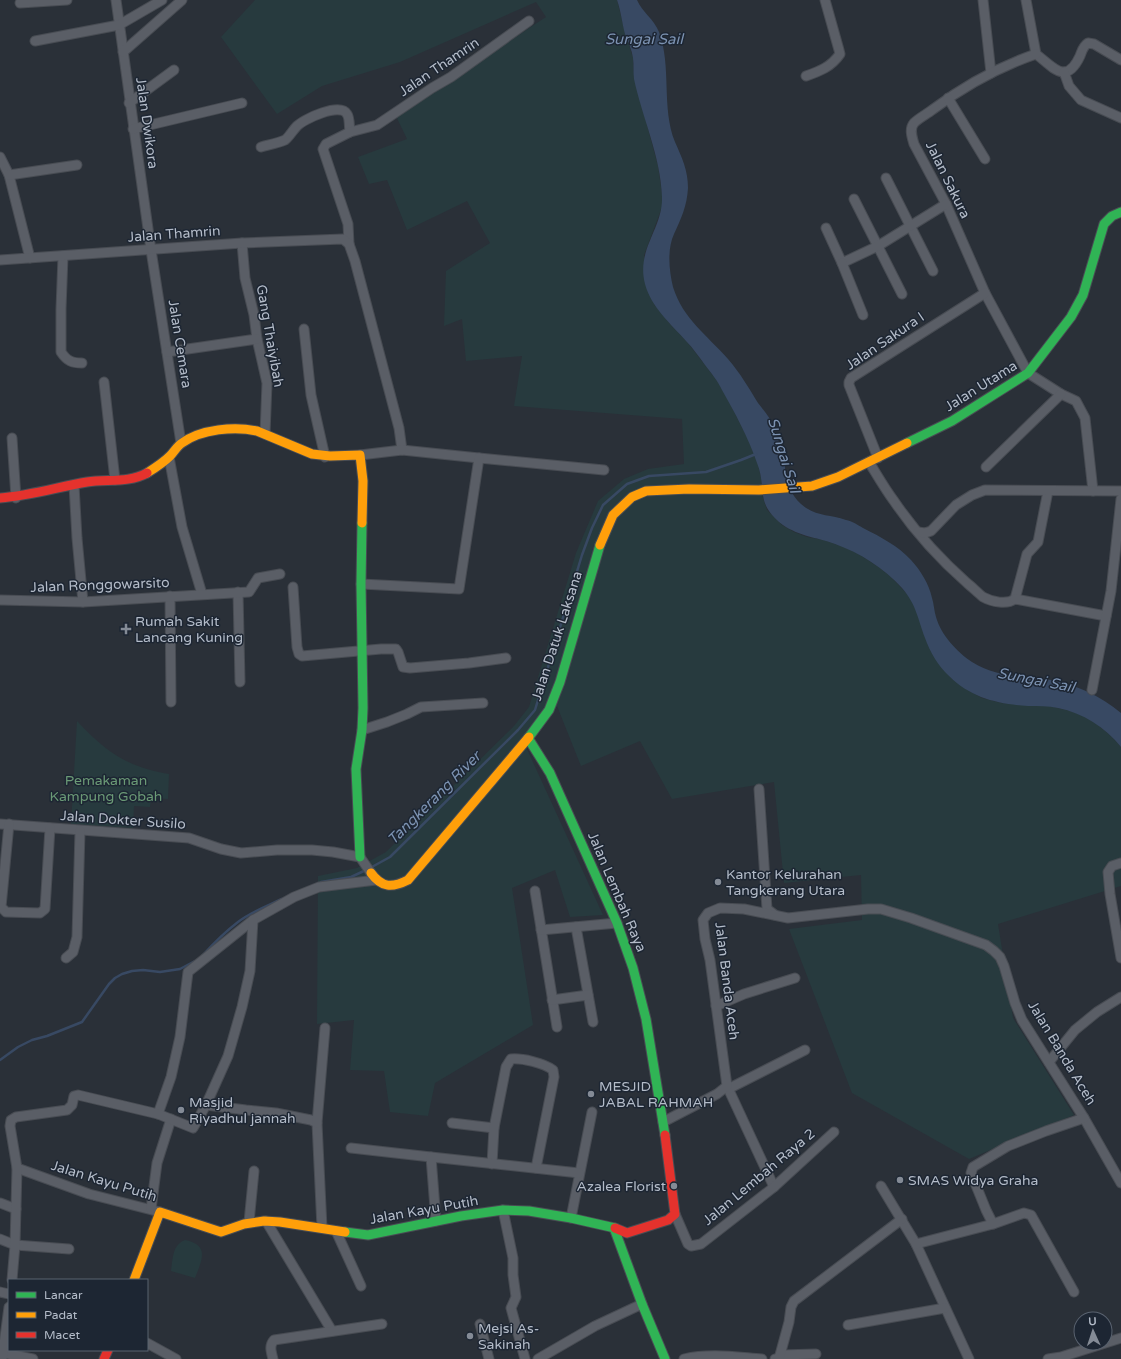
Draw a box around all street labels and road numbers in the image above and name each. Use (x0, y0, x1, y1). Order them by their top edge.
street label: Jalan Thamrin (396, 34, 482, 100)
street label: Jalan Dwikora (132, 76, 162, 170)
street label: Jalan Sakura (922, 139, 974, 221)
street label: Jalan Thamrin (127, 222, 221, 246)
street label: Gang Thaiyibah (253, 283, 287, 389)
street label: Jalan Cemara (165, 299, 195, 389)
street label: Jalan Sakura I (842, 308, 928, 374)
street label: Jalan Utama (942, 357, 1020, 415)
street label: Jalan Datuk Laksana (528, 569, 586, 703)
street label: Jalan Ronggowarsito (30, 574, 170, 596)
street label: Jalan Dokter Susilo (60, 807, 186, 833)
street label: Jalan Lembah Raya (584, 829, 650, 955)
street label: Jalan Banda Aceh (711, 921, 743, 1041)
street label: Jalan Banda Aceh (1024, 998, 1100, 1108)
street label: Jalan Lembah Raya 2 (700, 1125, 818, 1229)
street label: Jalan Kayu Putih (49, 1157, 159, 1205)
street label: Jalan Kayu Putih (368, 1192, 480, 1228)

